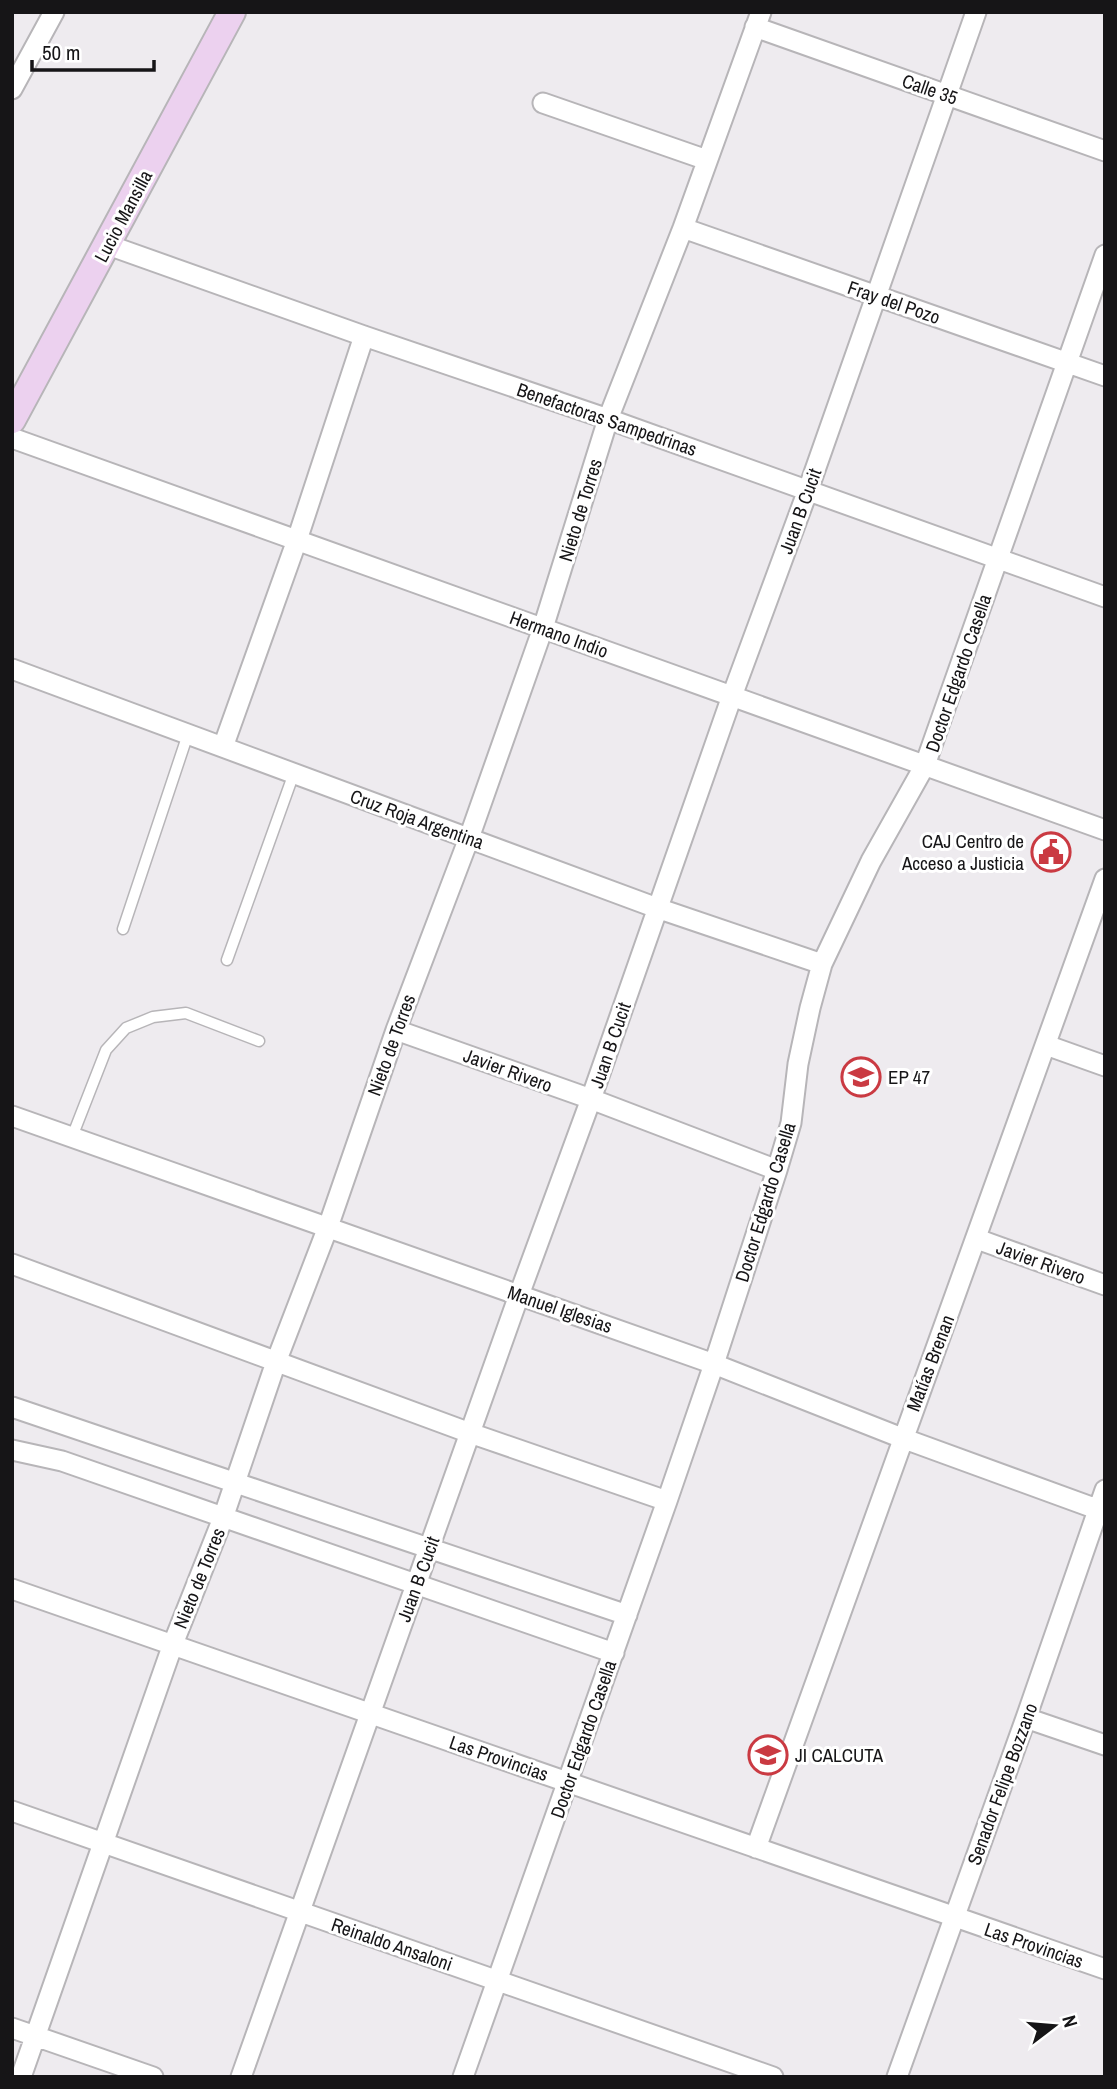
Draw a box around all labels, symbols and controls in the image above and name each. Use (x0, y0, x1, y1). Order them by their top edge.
scale bar (32, 28, 154, 72)
text: 50 m (42, 38, 80, 67)
street label: Calle 35 (899, 67, 962, 111)
street label: Lucio Mansilla (88, 165, 158, 266)
street label: Fray del Pozo (844, 274, 944, 330)
street label: Benefactoras Sampedrinas (514, 376, 701, 462)
street label: Nieto de Torres (552, 455, 608, 565)
street label: Juan B Cucit (773, 464, 828, 557)
street label: Doctor Edgardo Casella (919, 590, 997, 755)
street label: Hermano Indio (506, 604, 612, 664)
street label: Cruz Roja Argentina (347, 783, 488, 855)
place label: CAJ Centro de Acceso a Justicia (901, 828, 1024, 876)
public building icon: CAJ Centro de Acceso a Justicia (1030, 831, 1072, 873)
street label: Nieto de Torres (361, 990, 421, 1099)
street label: Juan B Cucit (583, 998, 637, 1091)
street label: Javier Rivero (460, 1042, 556, 1098)
school or university icon: EP 47 (840, 1056, 882, 1098)
place label: EP 47 (888, 1064, 931, 1090)
street label: Doctor Edgardo Casella (728, 1119, 802, 1285)
street label: Javier Rivero (993, 1234, 1089, 1290)
street label: Manuel Iglesias (504, 1279, 616, 1339)
street label: Matías Brenan (900, 1311, 960, 1415)
street label: Nieto de Torres (167, 1524, 231, 1632)
street label: Juan B Cucit (391, 1532, 446, 1625)
street label: Doctor Edgardo Casella (544, 1656, 622, 1821)
street label: Senador Felipe Bozzano (961, 1699, 1043, 1869)
street label: Las Provincias (446, 1729, 552, 1787)
school or university icon: JI CALCUTA (747, 1734, 789, 1776)
place label: JI CALCUTA (795, 1742, 884, 1768)
street label: Reinaldo Ansaloni (328, 1911, 456, 1977)
street label: Las Provincias (981, 1916, 1087, 1974)
north arrow (1019, 1991, 1089, 2061)
text: N (1056, 2012, 1084, 2030)

